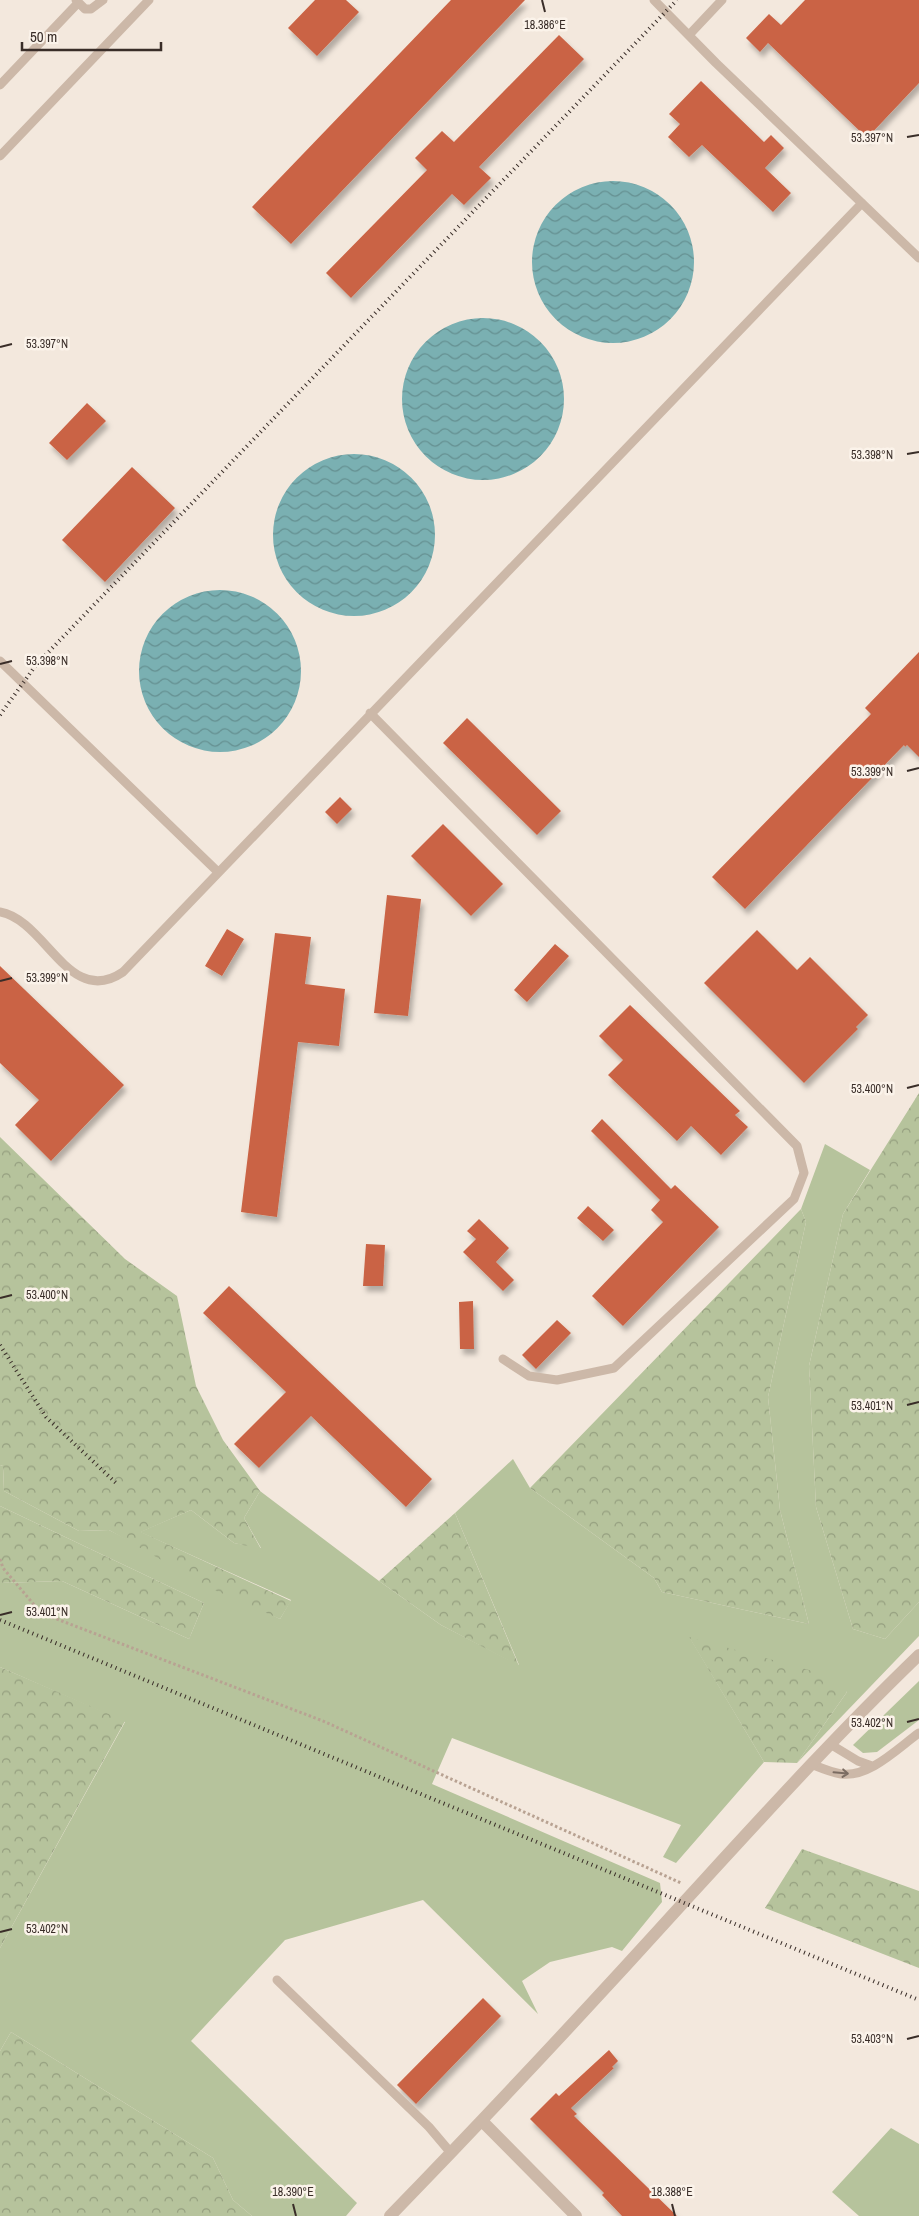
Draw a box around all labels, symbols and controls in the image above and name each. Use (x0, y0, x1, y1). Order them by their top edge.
text: 18.386°E (524, 17, 566, 33)
scale bar (22, 20, 161, 52)
text: 50 m (30, 26, 57, 47)
text: 53.397°N (851, 130, 893, 146)
text: 53.397°N (26, 336, 68, 352)
text: 53.398°N (851, 447, 893, 463)
text: 53.398°N (26, 653, 68, 669)
text: 53.399°N (851, 764, 893, 780)
text: 53.399°N (26, 970, 68, 986)
text: 53.400°N (851, 1081, 893, 1097)
text: 53.400°N (26, 1287, 68, 1303)
text: 53.401°N (851, 1398, 893, 1414)
text: 53.401°N (26, 1604, 68, 1620)
text: 53.402°N (851, 1715, 893, 1731)
one-way arrow (833, 1768, 849, 1777)
text: 53.402°N (26, 1921, 68, 1937)
text: 53.403°N (851, 2031, 893, 2047)
text: 18.390°E (272, 2184, 314, 2200)
text: 18.388°E (651, 2184, 693, 2200)

